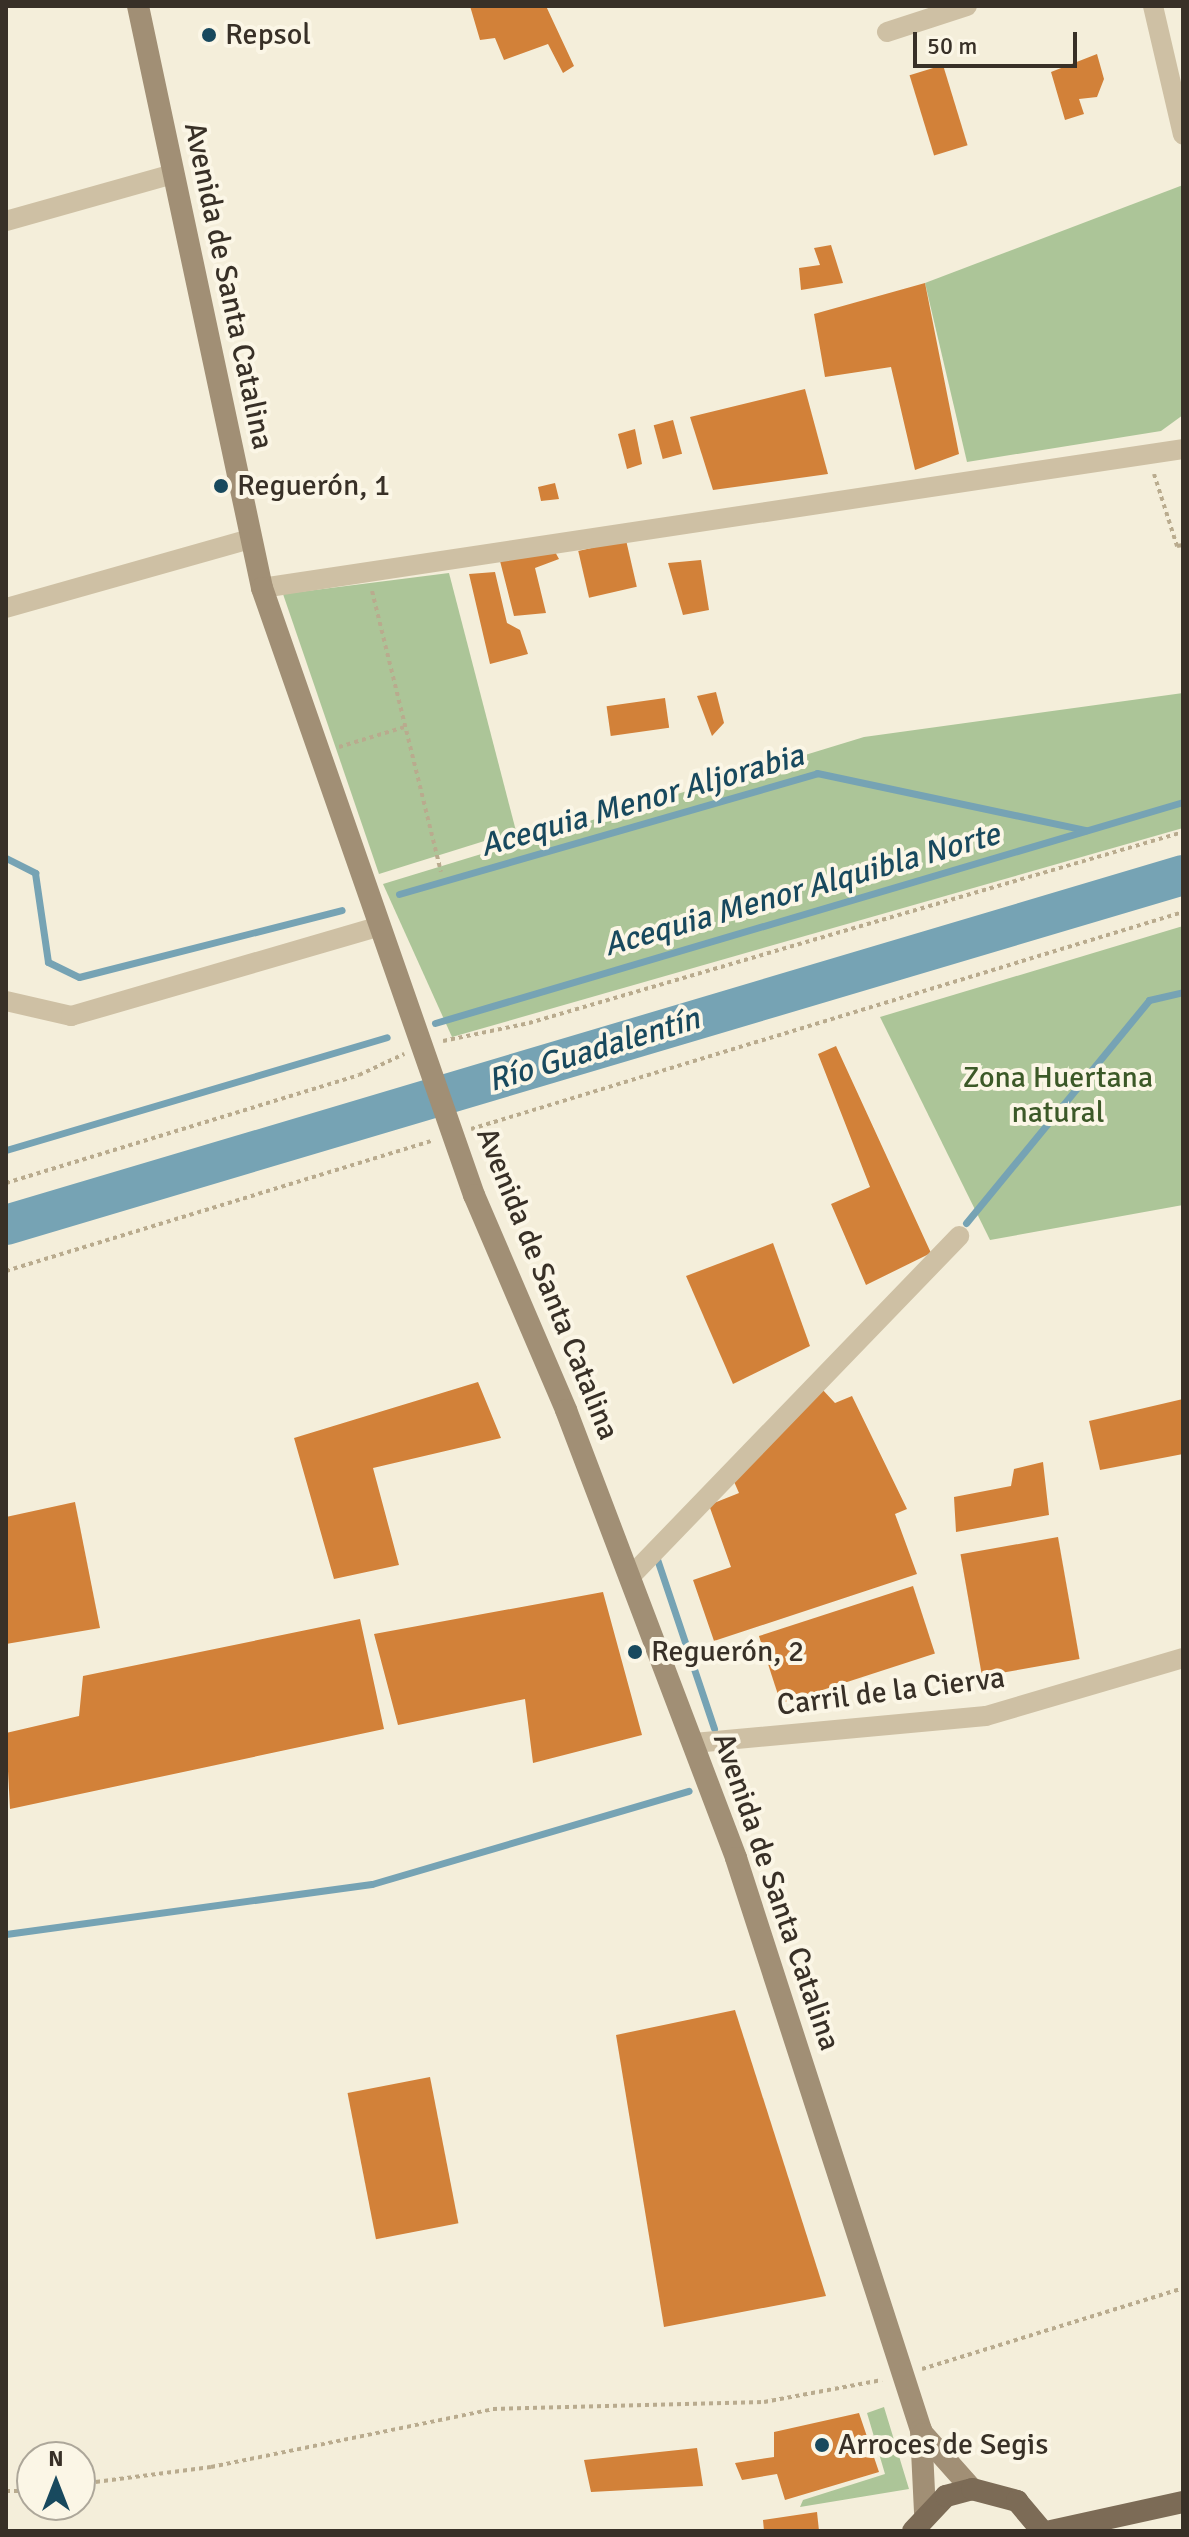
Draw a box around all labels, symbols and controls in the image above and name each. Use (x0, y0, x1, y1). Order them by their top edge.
scale bar (917, 16, 1081, 66)
place label: Repsol (225, 17, 311, 53)
marker: Repsol (200, 26, 218, 44)
text: 50 m (927, 31, 977, 61)
street label: Avenida de Santa Catalina (176, 119, 280, 453)
place label: Reguerón, 1 (237, 468, 390, 504)
marker: Reguerón, 1 (212, 477, 230, 495)
water label: Acequia Menor Aljorabia (476, 736, 808, 866)
water label: Acequia Menor Alquibla Norte (600, 815, 1004, 965)
water label: Río Guadalentín (484, 1000, 704, 1100)
park label: Zona Huertana natural (963, 1060, 1153, 1130)
street label: Avenida de Santa Catalina (468, 1123, 626, 1445)
place label: Reguerón, 2 (651, 1634, 804, 1670)
marker: Reguerón, 2 (626, 1643, 644, 1661)
street label: Carril de la Cierva (775, 1660, 1007, 1724)
street label: Avenida de Santa Catalina (705, 1729, 847, 2055)
place label: Arroces de Segis (838, 2427, 1048, 2463)
marker: Arroces de Segis (813, 2436, 831, 2454)
north arrow (16, 2441, 96, 2521)
text: N (48, 2445, 64, 2472)

